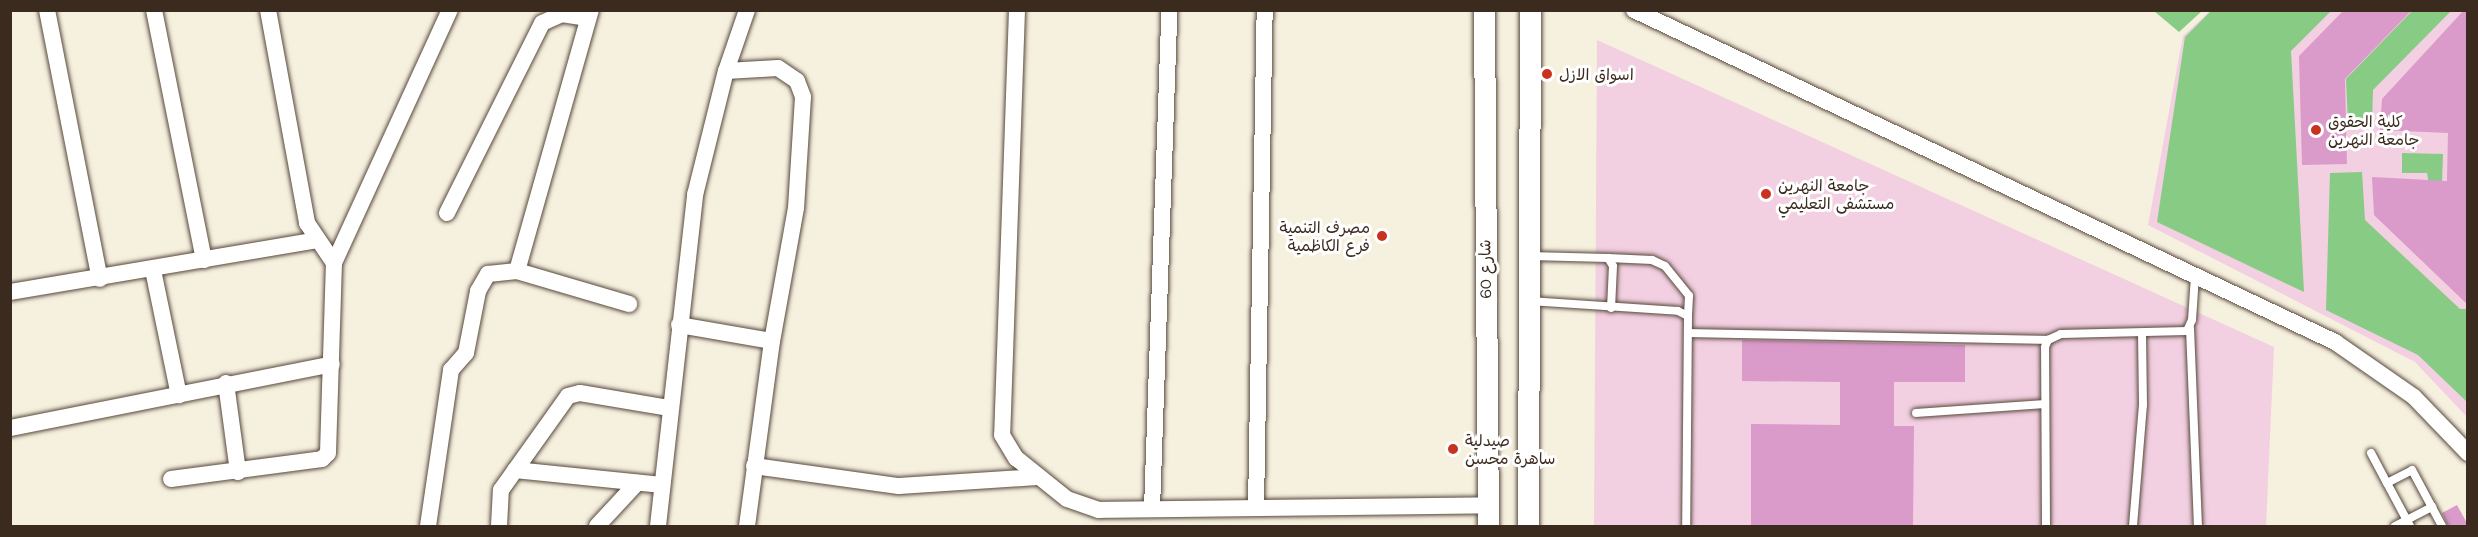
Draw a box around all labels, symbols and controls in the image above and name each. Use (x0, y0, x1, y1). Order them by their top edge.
place label: اسواق الازل (1559, 64, 1634, 84)
marker: اسواق الازل (1540, 67, 1554, 81)
place label: كلية الحقوق جامعة النهرين (2328, 111, 2419, 149)
marker: كلية الحقوق جامعة النهرين (2309, 123, 2323, 137)
place label: جامعة النهرين مستشفى التعليمي (1778, 175, 1894, 213)
marker: جامعة النهرين مستشفى التعليمي (1759, 187, 1773, 201)
place label: مصرف التنمية فرع الكاظمية (1279, 217, 1370, 255)
marker: مصرف التنمية فرع الكاظمية (1375, 229, 1389, 243)
street label: شارع 60 (1475, 239, 1495, 299)
place label: صيدلية ساهرة محسن (1465, 430, 1555, 468)
marker: صيدلية ساهرة محسن (1446, 442, 1460, 456)

